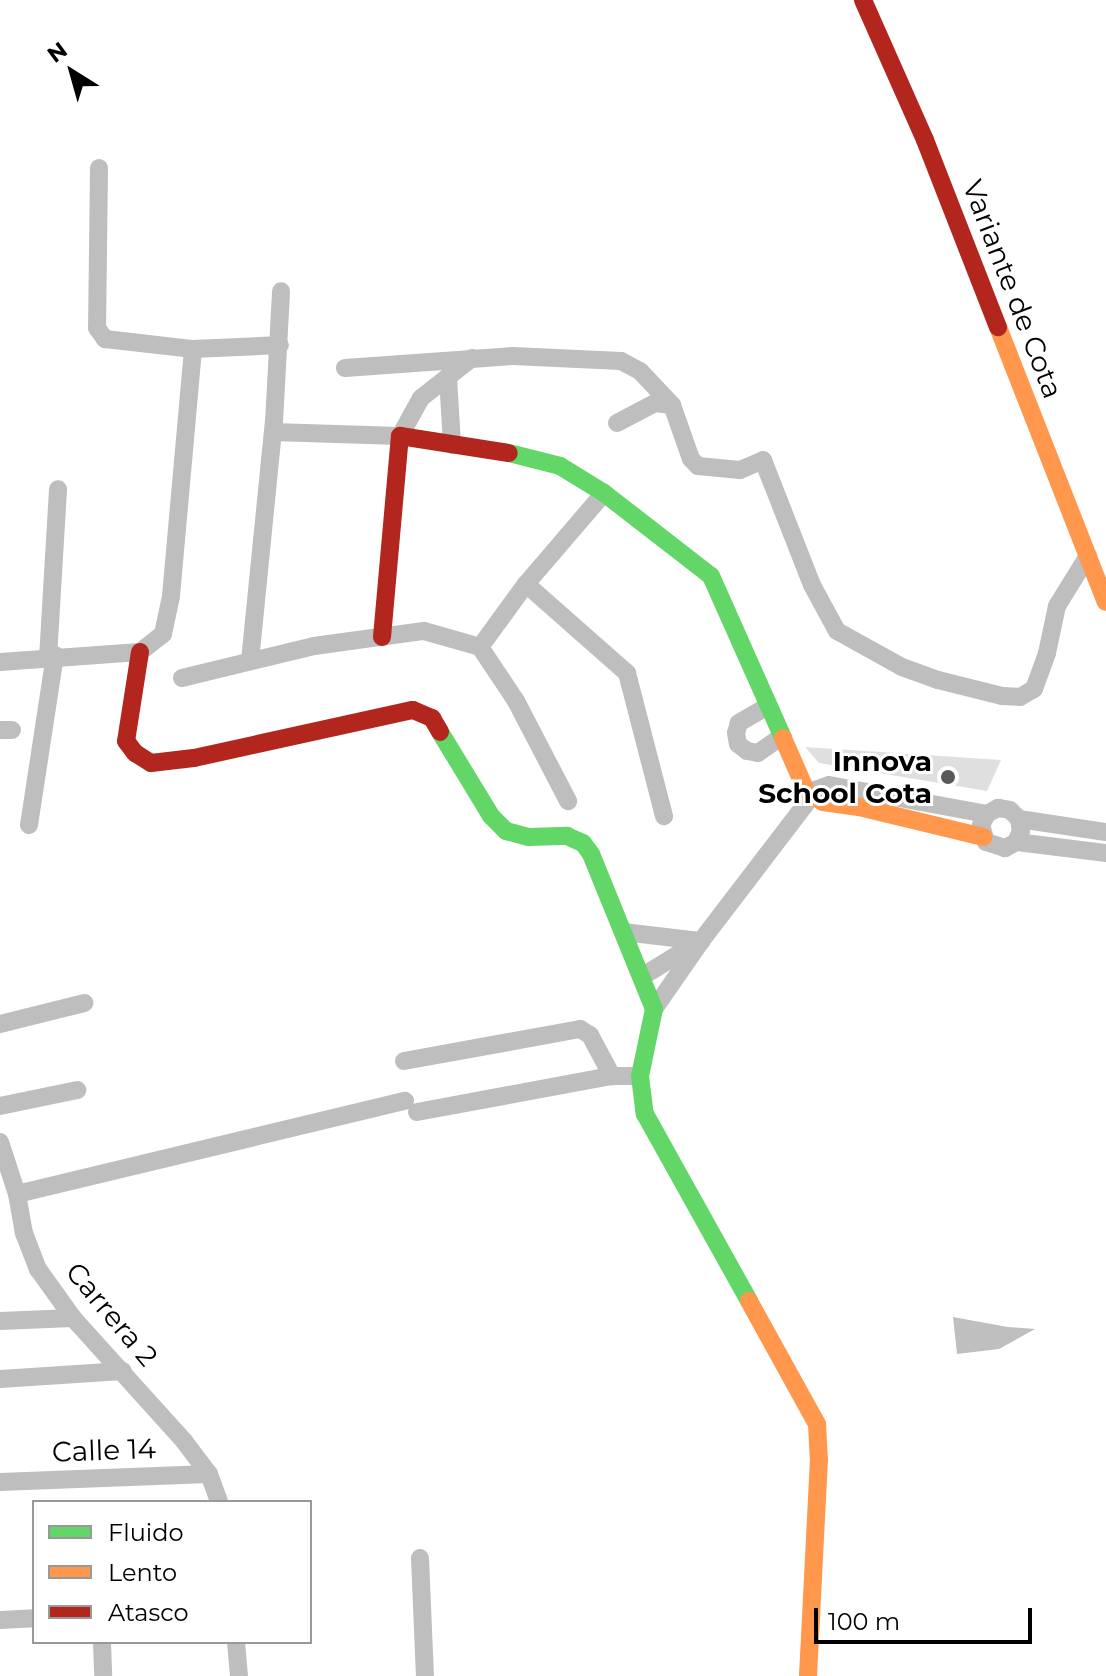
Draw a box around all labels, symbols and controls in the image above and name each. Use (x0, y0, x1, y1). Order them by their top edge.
north arrow (32, 32, 112, 112)
text: N (42, 36, 72, 69)
street label: Variante de Cota (956, 175, 1070, 403)
place label: Innova School Cota (758, 744, 932, 810)
marker: Innova School Cota (939, 768, 957, 786)
street label: Carrera 2 (59, 1255, 165, 1373)
street label: Calle 14 (51, 1431, 157, 1469)
legend (32, 1500, 312, 1644)
text: Fluido (108, 1518, 184, 1547)
text: Lento (108, 1558, 177, 1587)
scale bar (818, 1592, 1036, 1642)
text: Atasco (108, 1598, 189, 1627)
text: 100 m (828, 1607, 900, 1636)

